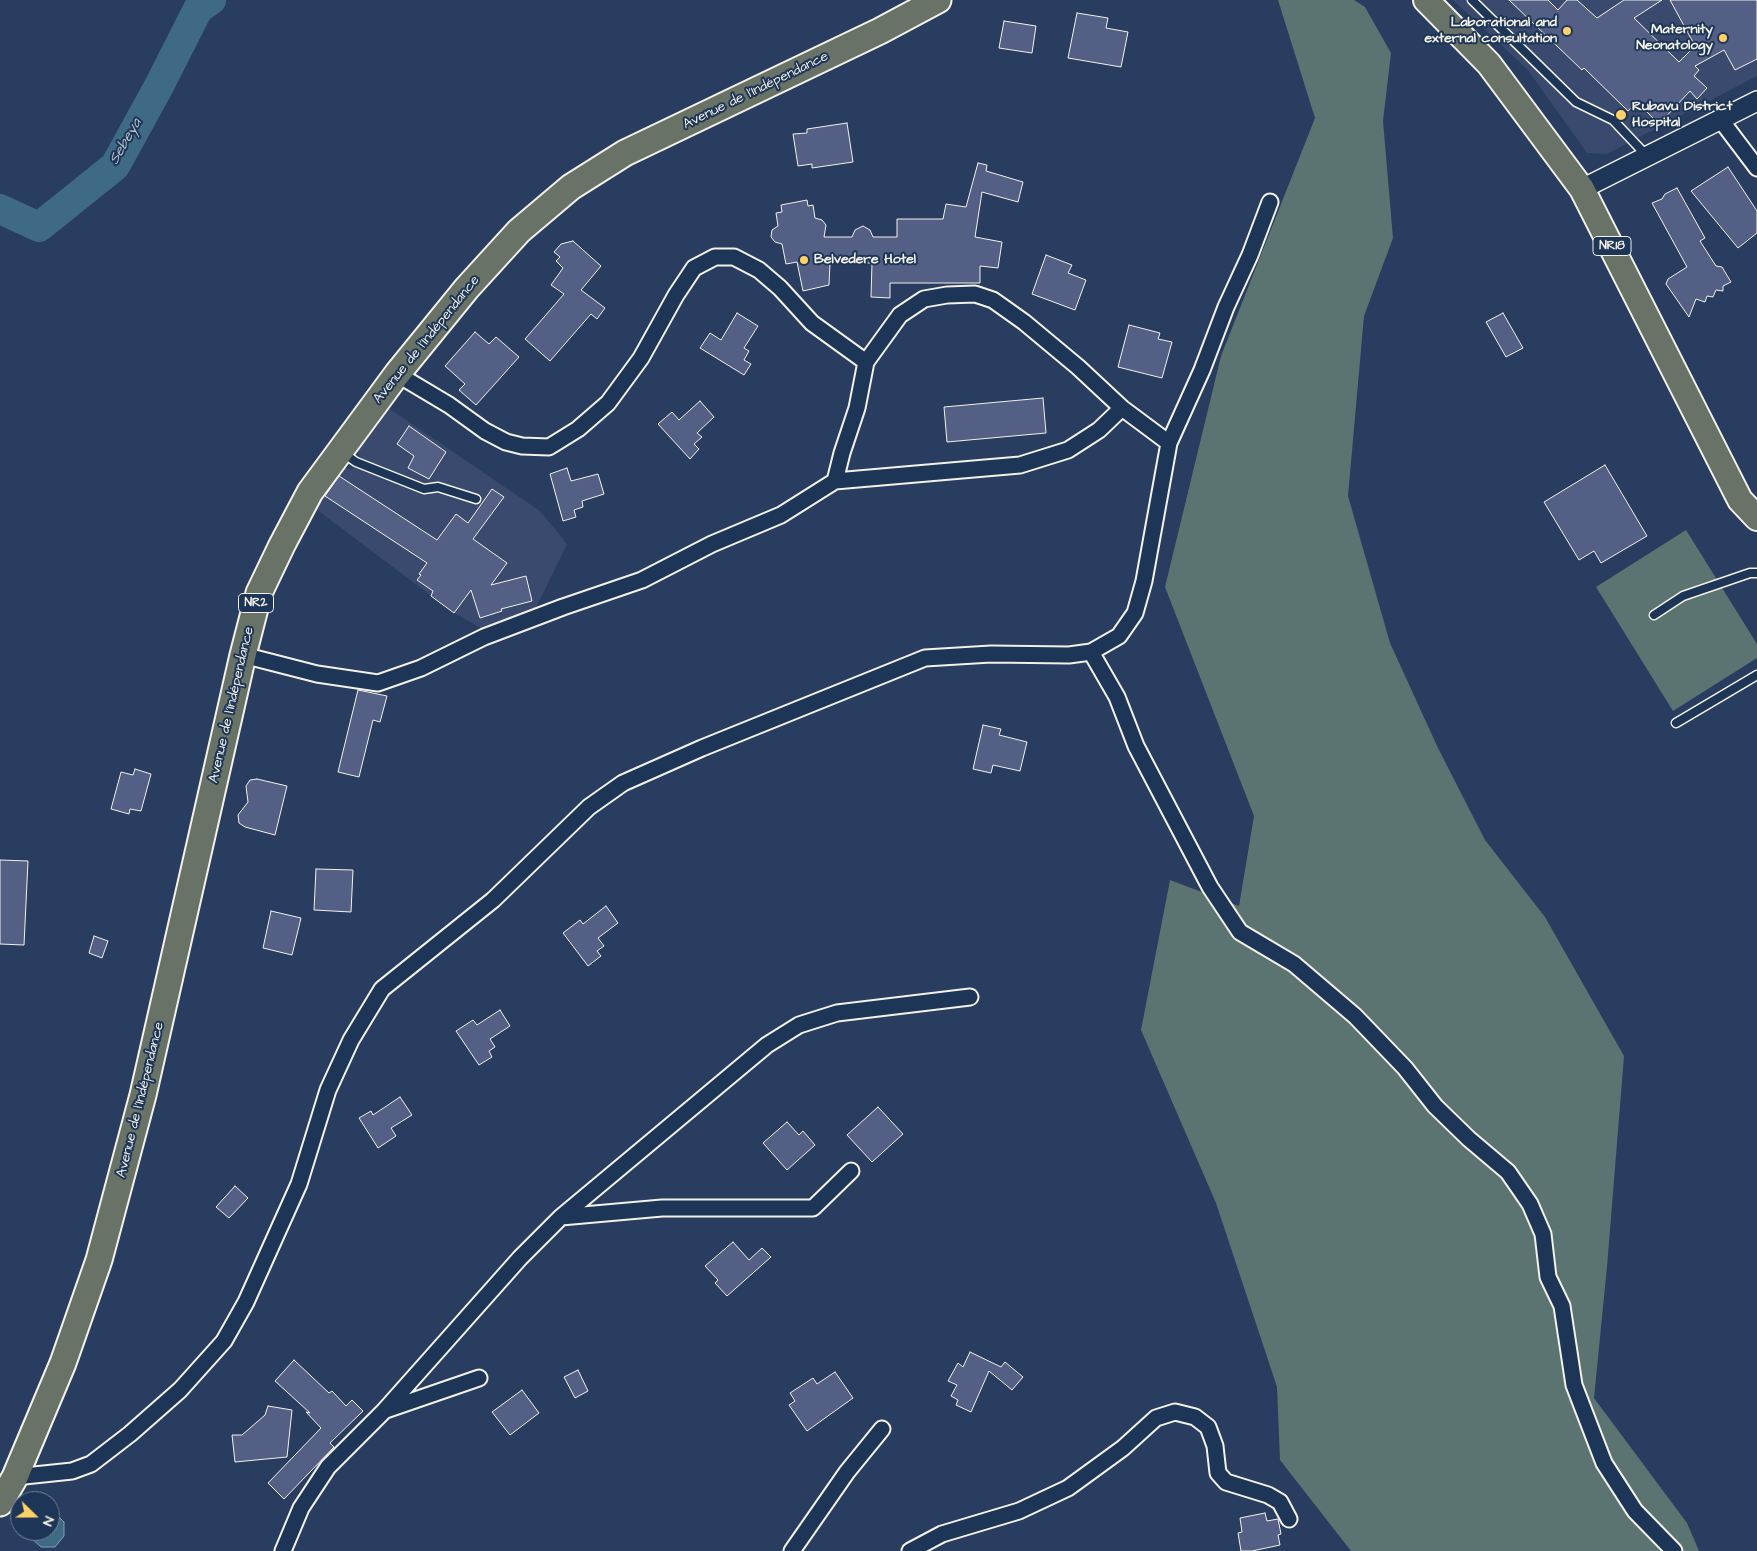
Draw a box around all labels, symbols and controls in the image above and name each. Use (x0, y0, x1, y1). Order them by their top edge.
place label: Laborational and external consultation (1424, 15, 1557, 48)
place label: Maternity Neonatology (1636, 22, 1713, 54)
marker: Laborational and external consultation (1561, 25, 1573, 37)
marker: Maternity Neonatology (1717, 32, 1729, 44)
street label: Avenue de l'Indépendance (680, 48, 832, 134)
place label: Rubavu District Hospital (1632, 99, 1732, 132)
marker: Rubavu District Hospital (1614, 108, 1628, 122)
water label: Sebeya (106, 116, 146, 168)
road number: NR18 (1593, 237, 1631, 256)
place label: Belvedere Hotel (814, 252, 916, 268)
marker: Belvedere Hotel (798, 254, 810, 266)
street label: Avenue de l'Indépendance (370, 273, 484, 407)
road number: NR2 (238, 594, 274, 612)
street label: Avenue de l'Indépendance (206, 625, 258, 785)
street label: Avenue de l'Indépendance (114, 1020, 168, 1180)
north arrow (10, 1491, 60, 1541)
text: N (37, 1513, 59, 1529)

